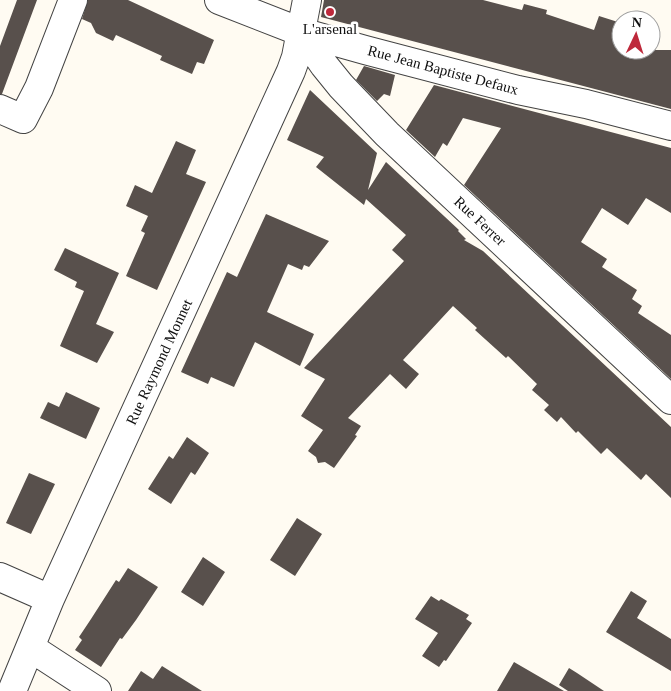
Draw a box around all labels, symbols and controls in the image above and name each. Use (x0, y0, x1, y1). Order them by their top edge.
marker: L'arsenal (324, 6, 336, 18)
north arrow (611, 10, 661, 60)
text: N (631, 15, 642, 30)
place label: L'arsenal (303, 21, 357, 37)
street label: Rue Jean Baptiste Defaux (366, 42, 521, 98)
street label: Rue Ferrer (451, 193, 509, 249)
street label: Rue Raymond Monnet (123, 296, 195, 427)

